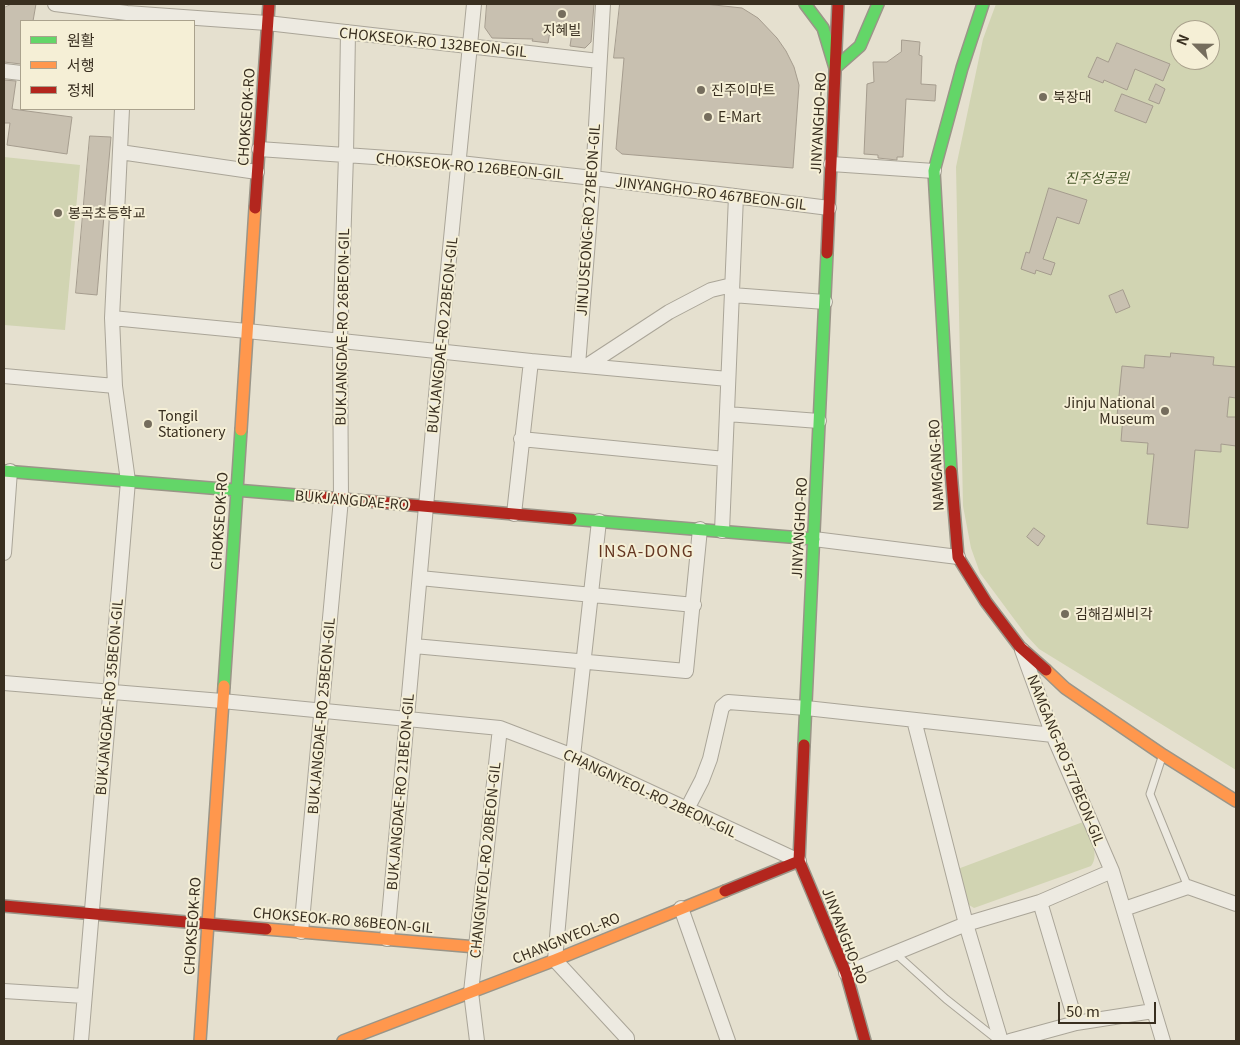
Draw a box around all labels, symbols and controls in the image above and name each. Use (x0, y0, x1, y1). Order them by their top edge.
marker: 지혜빌 (556, 8, 568, 20)
legend (20, 20, 195, 110)
north arrow (1170, 20, 1220, 70)
place label: 지혜빌 (543, 22, 581, 38)
street label: CHOKSEOK-RO 132BEON-GIL (338, 24, 528, 60)
text: 원활 (67, 29, 95, 50)
text: N (1171, 31, 1193, 48)
text: 서행 (67, 54, 95, 75)
street label: CHOKSEOK-RO (234, 68, 258, 166)
street label: JINYANGHO-RO (807, 72, 829, 174)
text: 정체 (67, 79, 95, 100)
place label: 진주이마트 (711, 82, 775, 98)
marker: 진주이마트 (695, 84, 707, 96)
place label: 북장대 (1053, 89, 1092, 105)
marker: 북장대 (1037, 91, 1049, 103)
place label: E-Mart (718, 109, 761, 125)
marker: E-Mart (702, 111, 714, 123)
street label: JINJUSEONG-RO 27BEON-GIL (573, 123, 603, 317)
street label: CHOKSEOK-RO 126BEON-GIL (375, 149, 565, 183)
park label: 진주성공원 (1065, 170, 1129, 186)
street label: JINYANGHO-RO 467BEON-GIL (614, 173, 808, 213)
place label: 봉곡초등학교 (68, 205, 145, 221)
marker: 봉곡초등학교 (52, 207, 64, 219)
street label: BUKJANGDAE-RO 26BEON-GIL (332, 228, 352, 426)
street label: BUKJANGDAE-RO 22BEON-GIL (423, 236, 461, 434)
place label: Jinju National Museum (1064, 395, 1155, 428)
marker: Jinju National Museum (1159, 405, 1171, 417)
place label: Tongil Stationery (158, 408, 225, 441)
marker: Tongil Stationery (142, 418, 154, 430)
street label: NAMGANG-RO (925, 419, 947, 511)
street label: CHOKSEOK-RO (207, 472, 231, 570)
street label: JINYANGHO-RO (788, 477, 810, 579)
street label: BUKJANGDAE-RO (294, 487, 410, 513)
district label: INSA-DONG (597, 541, 695, 561)
street label: BUKJANGDAE-RO 35BEON-GIL (92, 598, 126, 796)
place label: 김해김씨비각 (1075, 606, 1152, 622)
marker: 김해김씨비각 (1059, 608, 1071, 620)
street label: BUKJANGDAE-RO 25BEON-GIL (304, 617, 338, 815)
street label: NAMGANG-RO 577BEON-GIL (1024, 672, 1108, 848)
street label: BUKJANGDAE-RO 21BEON-GIL (383, 693, 417, 891)
street label: CHANGNYEOL-RO 2BEON-GIL (561, 745, 739, 841)
street label: CHANGNYEOL-RO 20BEON-GIL (466, 761, 504, 959)
street label: CHOKSEOK-RO (180, 877, 204, 975)
street label: JINYANGHO-RO (819, 885, 871, 987)
street label: CHOKSEOK-RO 86BEON-GIL (252, 904, 434, 936)
street label: CHANGNYEOL-RO (510, 909, 622, 967)
scale bar (1060, 992, 1158, 1024)
text: 50 m (1066, 1000, 1100, 1021)

